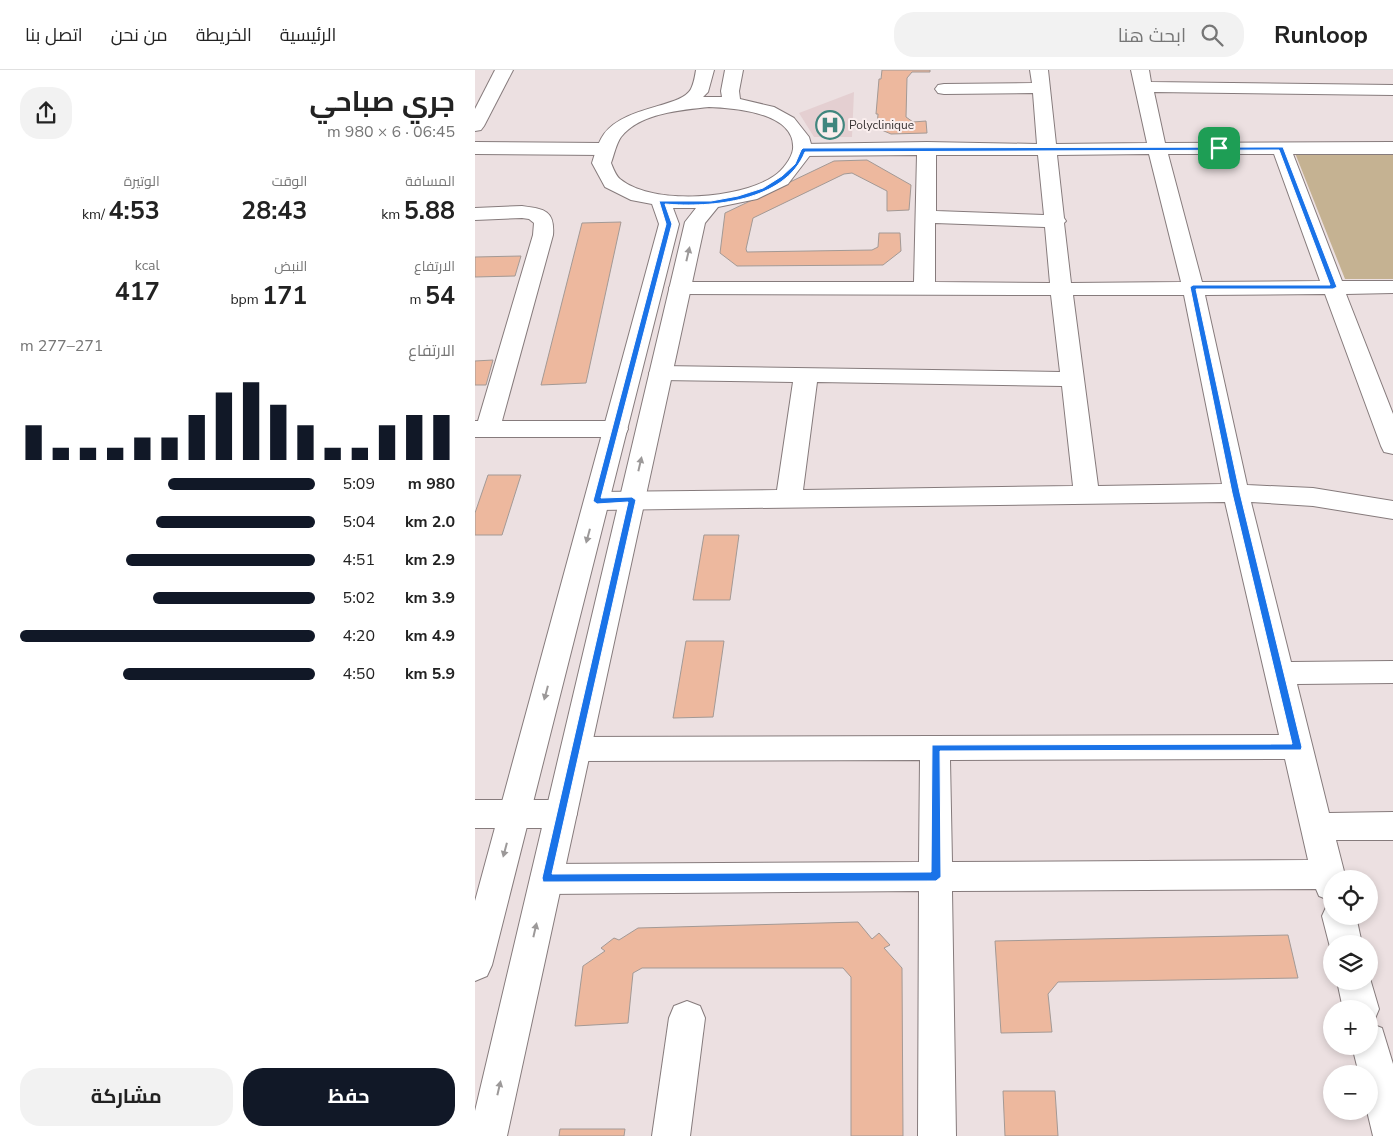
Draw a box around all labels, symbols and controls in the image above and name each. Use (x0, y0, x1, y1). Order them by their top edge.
search box (894, 12, 1244, 57)
text: Runloop (1274, 19, 1368, 51)
icon: search (1198, 21, 1226, 49)
text: اتصل بنا (25, 23, 83, 47)
text: من نحن (111, 23, 168, 47)
text: الخريطة (196, 23, 252, 47)
text: الرئيسية (280, 23, 336, 47)
text: ابحث هنا (1118, 23, 1186, 49)
text: جري صباحي (309, 83, 455, 121)
button: share (20, 87, 72, 139)
hospital icon: Polyclinique (815, 110, 845, 140)
place label: Polyclinique (849, 117, 914, 133)
text: 06:45 · 6 × 980 m (327, 121, 455, 143)
pin (1198, 127, 1240, 169)
icon: arrive (1205, 134, 1233, 162)
text: الوتيرة (124, 172, 160, 191)
text: الوقت (272, 172, 307, 191)
text: المسافة (405, 172, 455, 191)
text: 4:53 (108, 194, 160, 228)
text: 28:43 (241, 194, 307, 228)
text: 5.88 (404, 194, 455, 228)
text: /km (82, 205, 108, 224)
text: km (381, 205, 404, 224)
one-way arrow (684, 246, 692, 262)
text: kcal (135, 256, 160, 275)
text: النبض (274, 257, 307, 276)
text: الارتفاع (414, 257, 455, 276)
text: 417 (115, 275, 160, 309)
text: 171 (262, 279, 307, 313)
text: 54 (425, 279, 455, 313)
text: bpm (230, 290, 262, 309)
text: m (409, 290, 425, 309)
text: 271–277 m (20, 335, 103, 357)
text: الارتفاع (408, 340, 455, 362)
one-way arrow (636, 457, 644, 472)
text: 5:09 (343, 473, 375, 495)
text: 980 m (408, 473, 455, 495)
text: 5:04 (343, 511, 375, 533)
text: 2.0 km (405, 511, 455, 533)
one-way arrow (583, 529, 591, 544)
text: 4:51 (343, 549, 375, 571)
text: 2.9 km (405, 549, 455, 571)
text: 5:02 (343, 587, 375, 609)
text: 3.9 km (405, 587, 455, 609)
text: 4:20 (343, 625, 375, 647)
text: 4.9 km (405, 625, 455, 647)
text: 4:50 (343, 663, 375, 685)
text: 5.9 km (405, 663, 455, 685)
one-way arrow (542, 686, 550, 701)
one-way arrow (501, 843, 509, 858)
map controls (1323, 870, 1378, 1120)
button: locate (1323, 870, 1378, 925)
one-way arrow (531, 922, 539, 937)
button: layers (1323, 935, 1378, 990)
button: + (1323, 1000, 1378, 1055)
button: − (1323, 1065, 1378, 1120)
button: مشاركة (20, 1068, 233, 1126)
button: حفظ (243, 1068, 455, 1126)
one-way arrow (495, 1081, 503, 1096)

